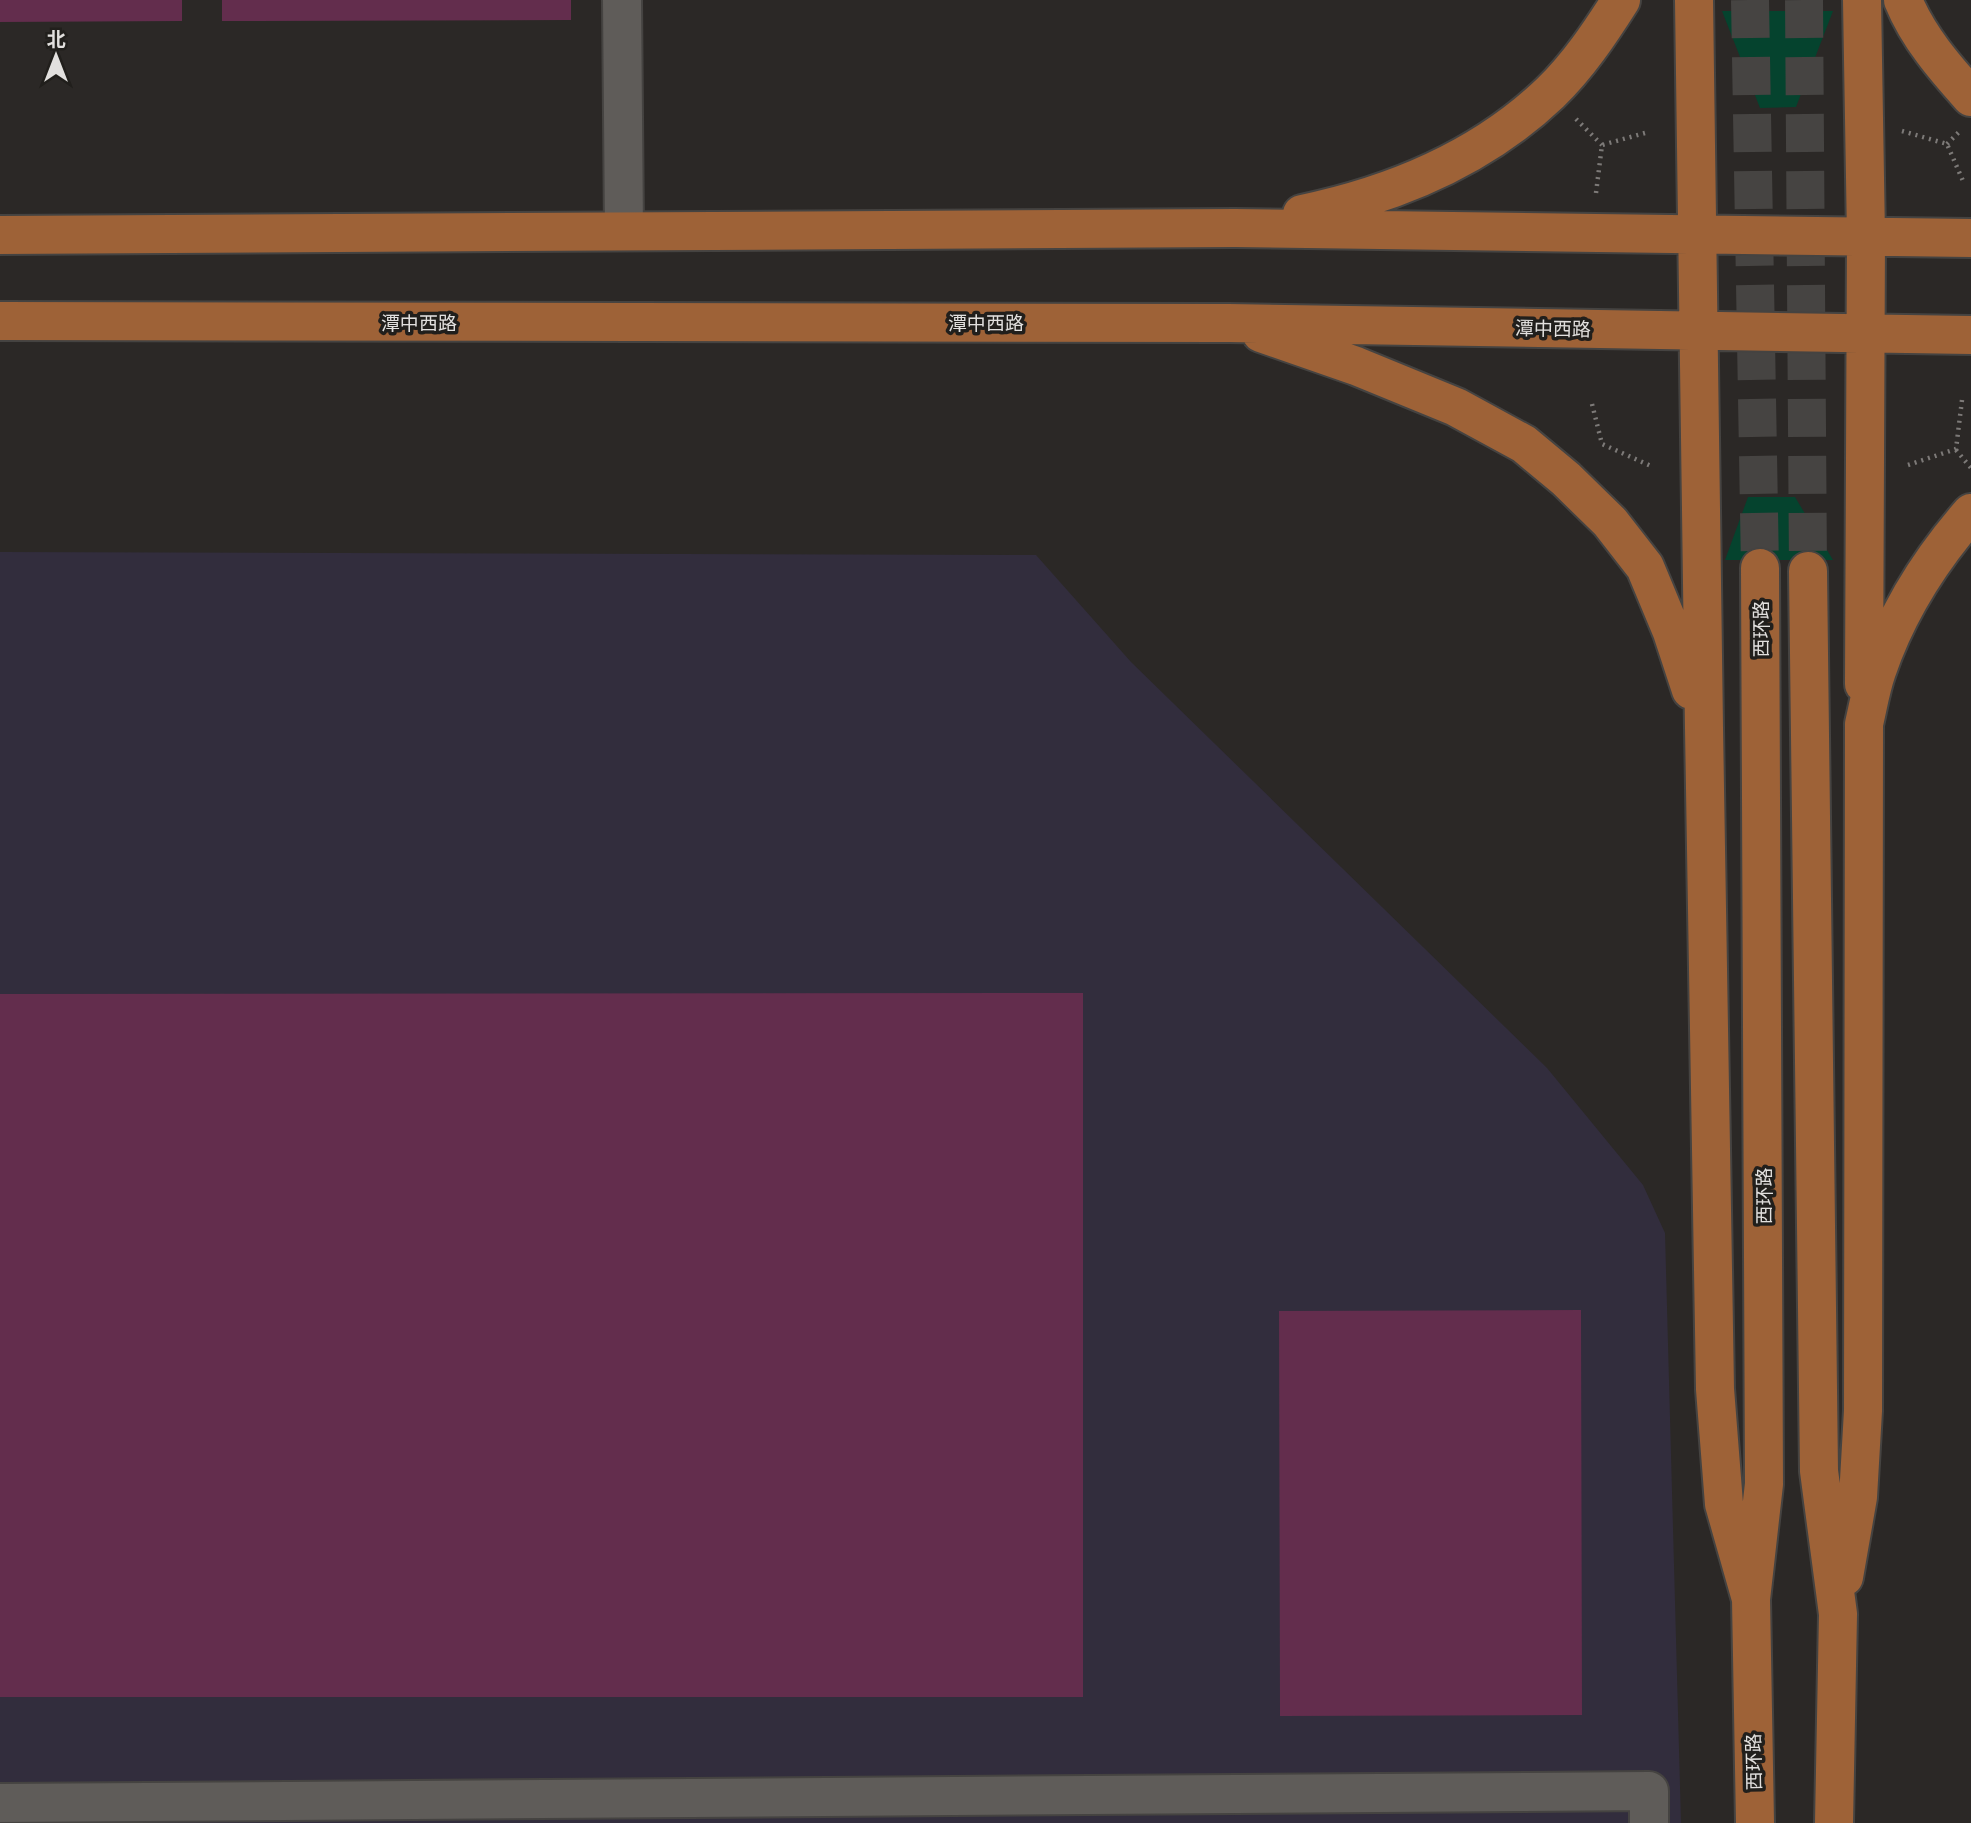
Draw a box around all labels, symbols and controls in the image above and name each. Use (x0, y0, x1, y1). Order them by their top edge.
north arrow (21, 21, 91, 91)
text: 北 (46, 27, 66, 50)
street label: 潭中西路 (381, 311, 457, 334)
street label: 潭中西路 (948, 311, 1024, 334)
street label: 潭中西路 (1515, 316, 1591, 340)
street label: 西环路 (1749, 600, 1772, 658)
street label: 西环路 (1752, 1167, 1775, 1225)
street label: 西环路 (1741, 1733, 1765, 1791)

